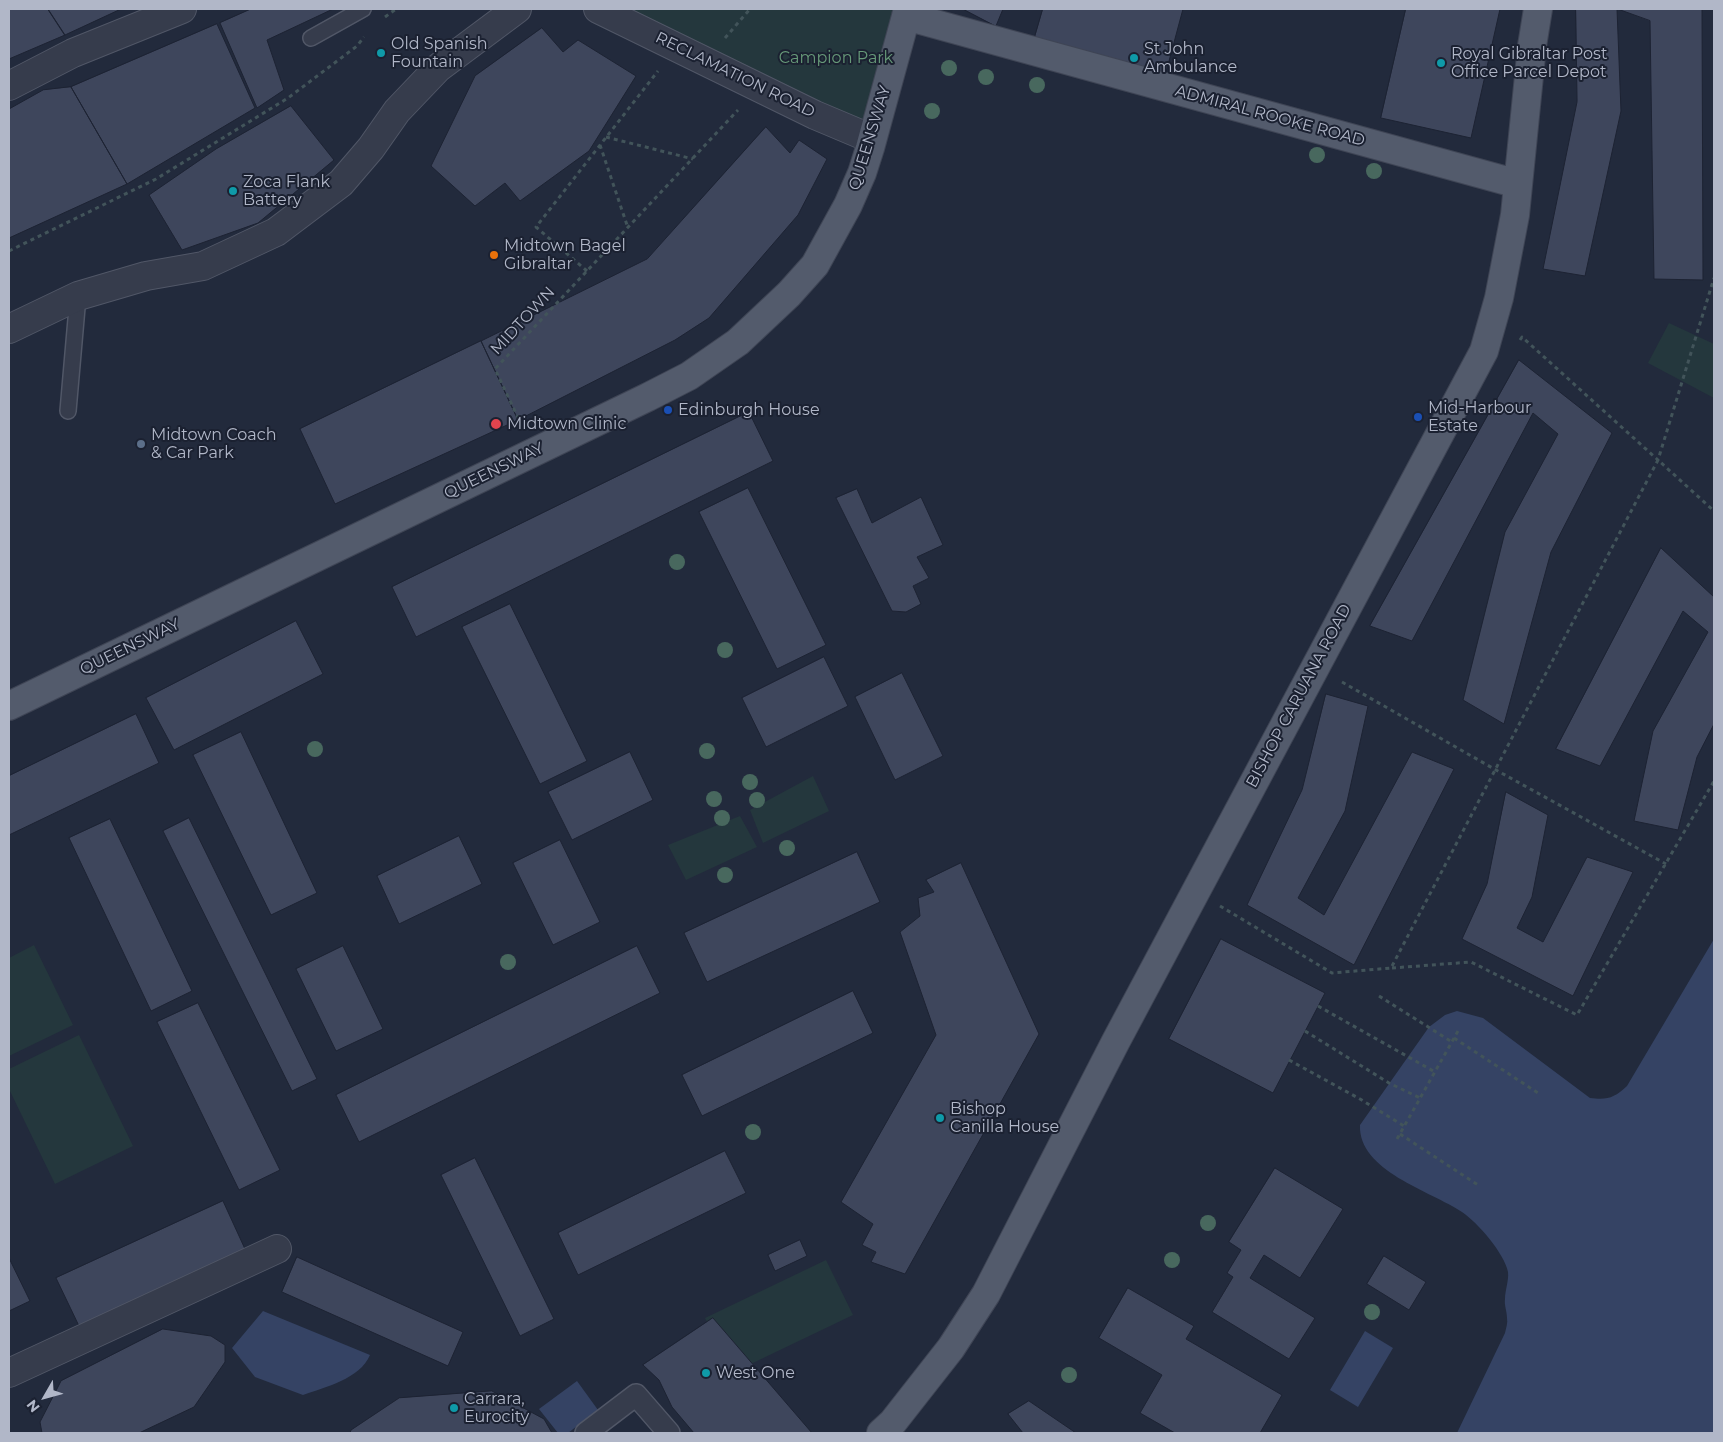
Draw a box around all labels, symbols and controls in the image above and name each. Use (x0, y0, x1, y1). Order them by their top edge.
street label: RECLAMATION ROAD (652, 28, 818, 122)
place label: Old Spanish Fountain (391, 34, 488, 72)
place label: St John Ambulance (1144, 39, 1237, 77)
place label: Royal Gibraltar Post Office Parcel Depot (1451, 44, 1607, 82)
marker: Old Spanish Fountain (375, 47, 387, 59)
park label: Campion Park (779, 48, 893, 68)
marker: St John Ambulance (1128, 52, 1140, 64)
marker: Royal Gibraltar Post Office Parcel Depot (1435, 57, 1447, 69)
street label: ADMIRAL ROOKE ROAD (1173, 81, 1367, 151)
street label: QUEENSWAY (845, 83, 895, 193)
place label: Zoca Flank Battery (243, 172, 330, 210)
marker: Zoca Flank Battery (227, 185, 239, 197)
place label: Midtown Bagel Gibraltar (504, 236, 626, 274)
marker: Midtown Bagel Gibraltar (488, 249, 500, 261)
street label: MIDTOWN (487, 283, 559, 359)
place label: Mid-Harbour Estate (1428, 398, 1531, 436)
place label: Edinburgh House (678, 400, 820, 420)
marker: Edinburgh House (662, 404, 674, 416)
marker: Mid-Harbour Estate (1412, 411, 1424, 423)
place label: Midtown Clinic (507, 414, 626, 434)
marker: Midtown Clinic (489, 417, 503, 431)
place label: Midtown Coach & Car Park (151, 425, 276, 463)
marker: Midtown Coach & Car Park (135, 438, 147, 450)
street label: QUEENSWAY (441, 439, 547, 503)
street label: BISHOP CARUANA ROAD (1242, 601, 1356, 791)
street label: QUEENSWAY (77, 615, 183, 679)
place label: Bishop Canilla House (950, 1099, 1059, 1137)
marker: Bishop Canilla House (934, 1112, 946, 1124)
place label: West One (716, 1363, 795, 1383)
marker: West One (700, 1367, 712, 1379)
north arrow (20, 1372, 70, 1422)
place label: Carrara, Eurocity (464, 1389, 529, 1427)
text: N (23, 1396, 44, 1416)
marker: Carrara, Eurocity (448, 1402, 460, 1414)

